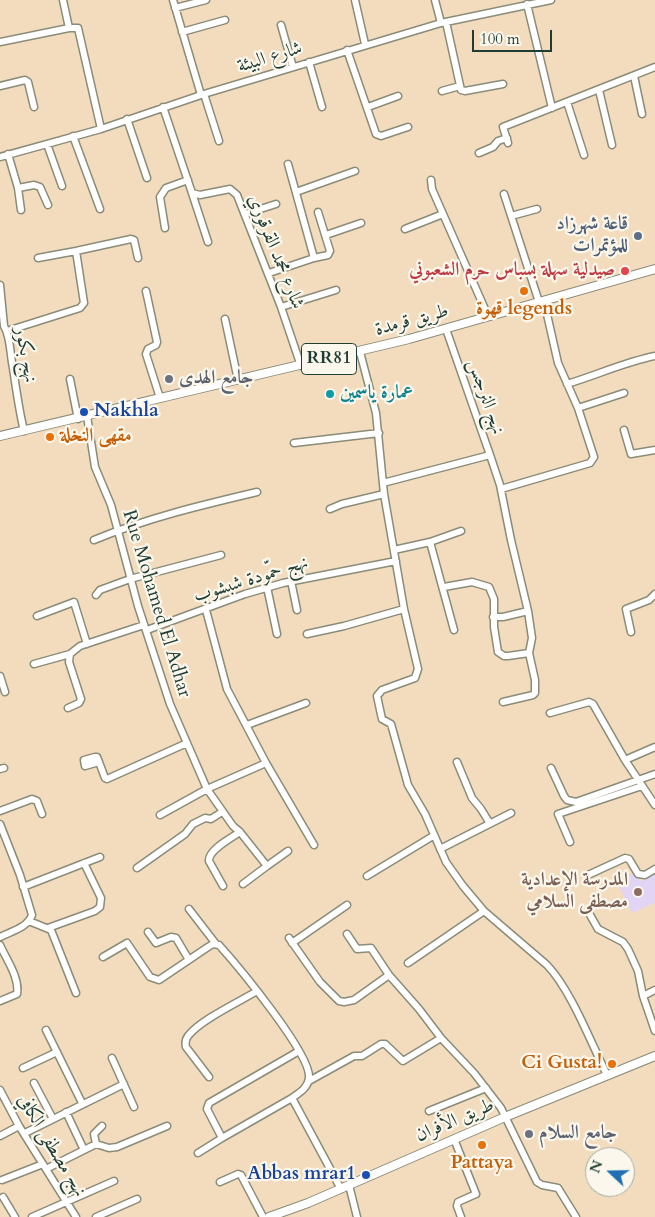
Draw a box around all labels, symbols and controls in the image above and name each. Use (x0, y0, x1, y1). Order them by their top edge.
scale bar (475, 20, 555, 52)
text: 100 m (480, 29, 520, 49)
street label: شارع البيئة (235, 37, 305, 79)
street label: شارع محمد القرقوري (242, 191, 308, 313)
place label: قاعة شهرزاد للمؤتمرات (556, 214, 628, 258)
marker: قاعة شهرزاد للمؤتمرات (632, 230, 644, 242)
place label: صيدلية سهلة بسباس حرم الشعبوني (409, 260, 615, 282)
marker: صيدلية سهلة بسباس حرم الشعبوني (619, 265, 631, 277)
marker: قهوة legends (518, 285, 530, 297)
place label: قهوة legends (476, 299, 572, 321)
street label: طريق قرمدة (373, 300, 451, 342)
street label: نهج بكور (9, 325, 41, 385)
road number: RR81 (302, 344, 356, 374)
street label: نهج النرجس (461, 356, 509, 438)
place label: جامع الهدى (179, 368, 253, 390)
marker: جامع الهدى (163, 373, 175, 385)
place label: عمارة ياسمين (340, 383, 413, 405)
marker: عمارة ياسمين (324, 388, 336, 400)
place label: Nakhla (94, 401, 159, 423)
marker: Nakhla (78, 406, 90, 418)
place label: مقهى النخلة (60, 426, 132, 448)
marker: مقهى النخلة (44, 431, 56, 443)
street label: Rue Mohamed El Adhar (117, 507, 195, 701)
street label: نهج حمّودة شبشوب (191, 552, 311, 608)
place label: المدرسة الإعدادية مصطفى السلامي (521, 870, 628, 914)
marker: المدرسة الإعدادية مصطفى السلامي (632, 886, 644, 898)
place label: Ci Gusta! (521, 1053, 602, 1075)
marker: Ci Gusta! (606, 1058, 618, 1070)
street label: نهج مصطفى الكافي (11, 1091, 91, 1201)
street label: طريق الأفران (412, 1094, 498, 1148)
place label: جامع السلام (539, 1123, 617, 1145)
marker: جامع السلام (523, 1128, 535, 1140)
marker: Pattaya (476, 1139, 488, 1151)
north arrow (585, 1147, 635, 1197)
place label: Pattaya (451, 1153, 513, 1175)
text: N (585, 1158, 608, 1176)
place label: Abbas mrar1 (247, 1164, 356, 1186)
marker: Abbas mrar1 (360, 1169, 372, 1181)

